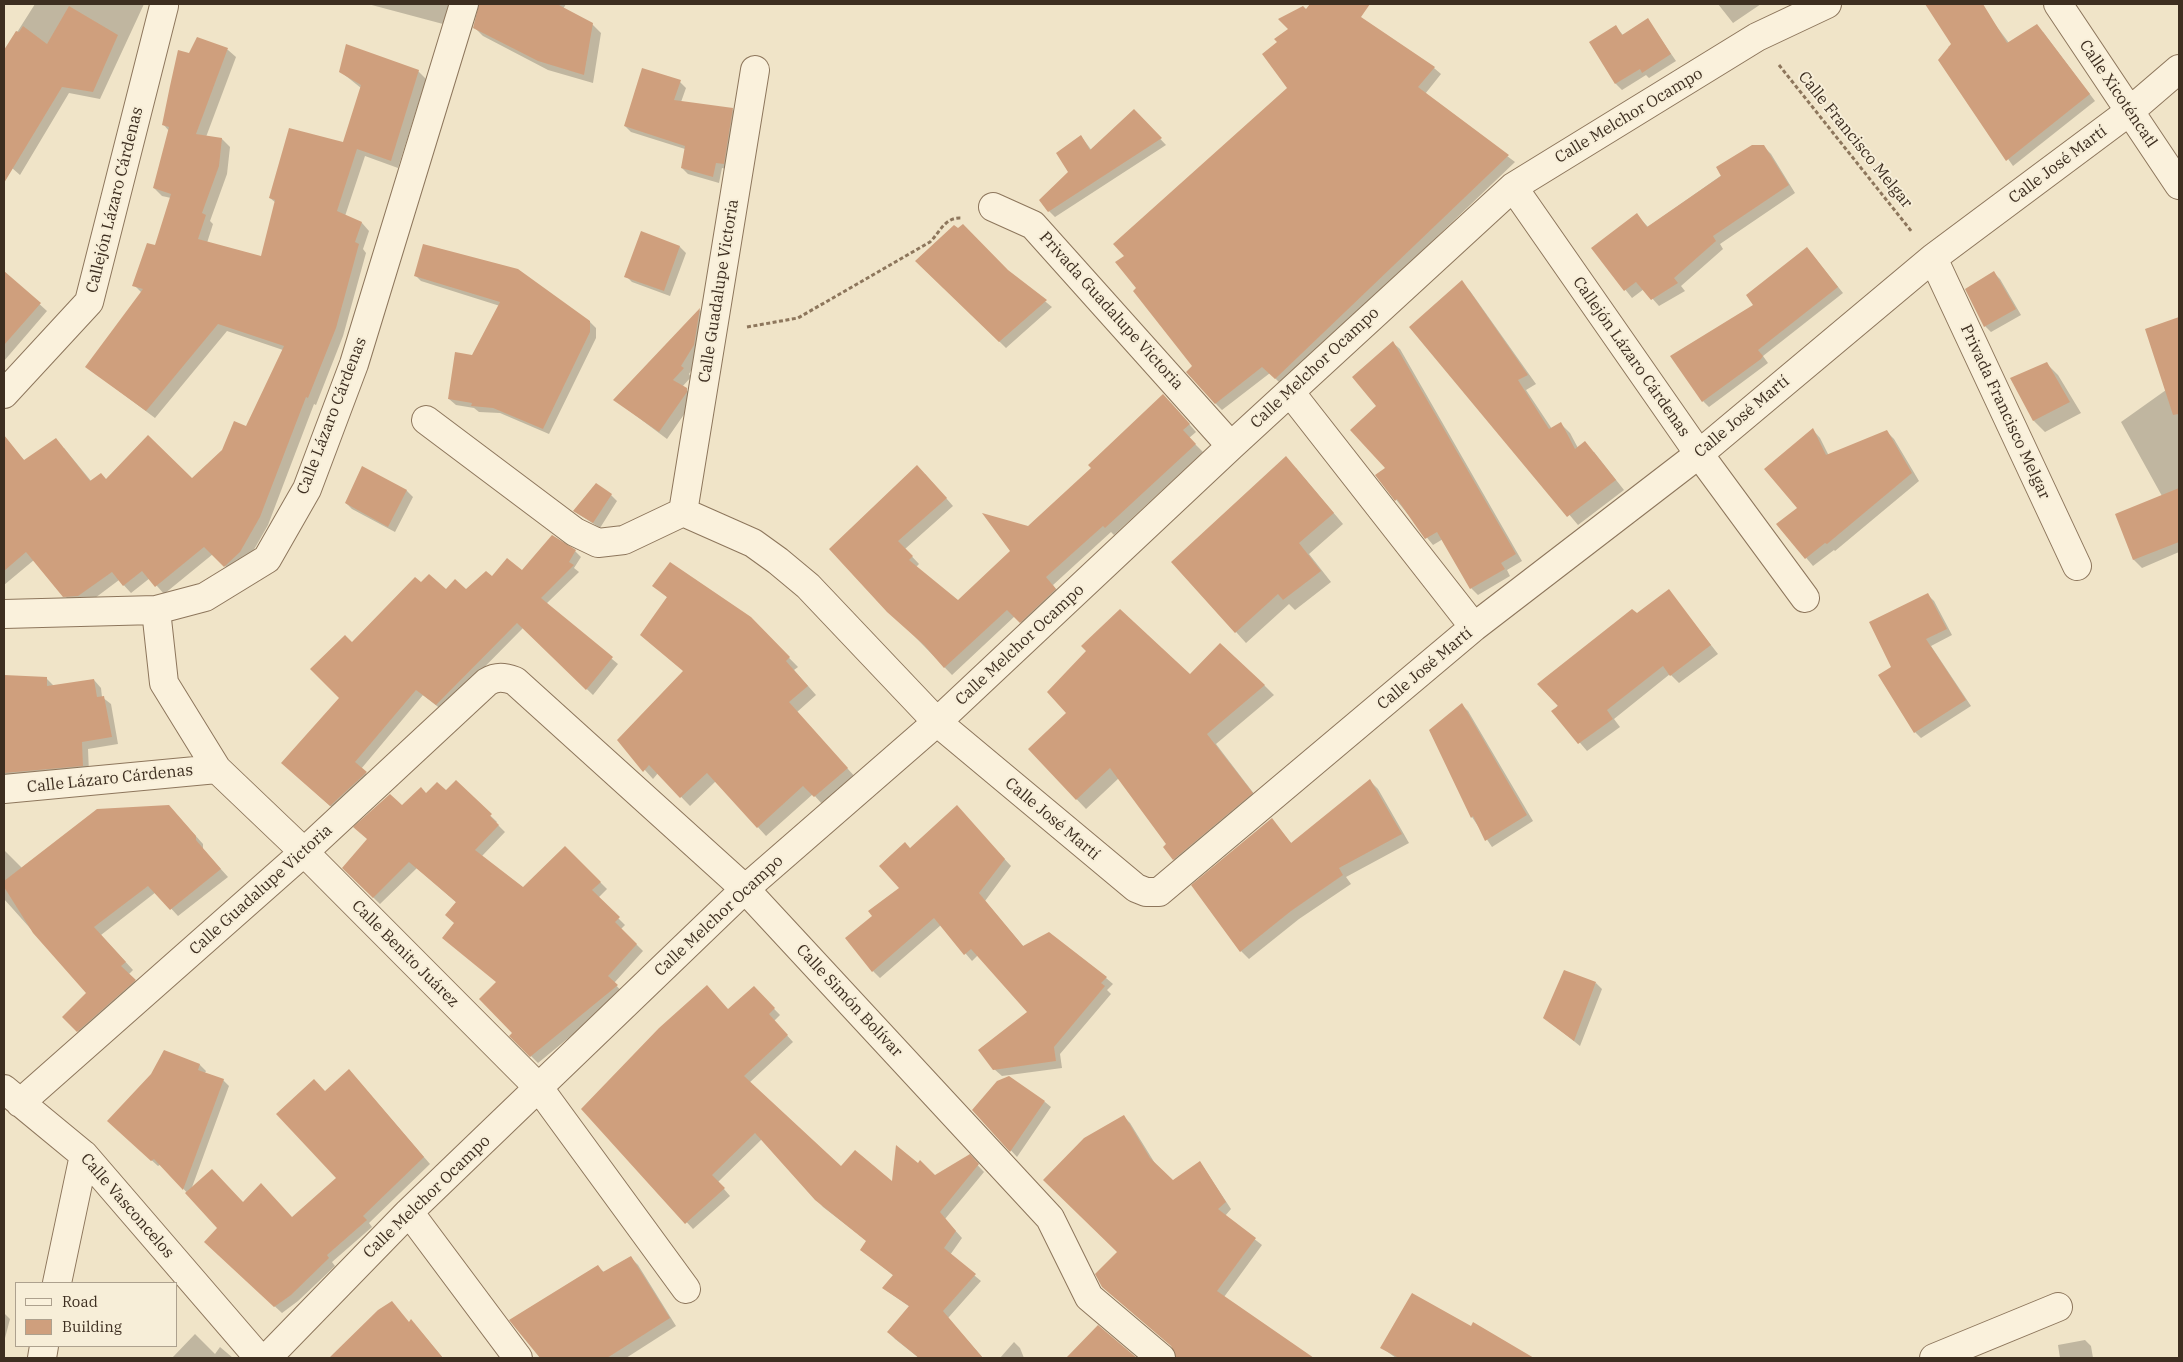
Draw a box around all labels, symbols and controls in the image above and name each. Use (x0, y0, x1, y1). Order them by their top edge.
street label: Calle Xicoténcatl (2075, 37, 2161, 151)
street label: Calle Melchor Ocampo (1552, 64, 1706, 168)
street label: Calle Francisco Melgar (1794, 68, 1916, 212)
street label: Callejón Lázaro Cárdenas (83, 105, 147, 295)
street label: Calle José Martí (2005, 122, 2111, 208)
street label: Calle Guadalupe Victoria (695, 198, 743, 384)
street label: Privada Guadalupe Victoria (1035, 228, 1187, 394)
street label: Callejón Lázaro Cárdenas (1568, 273, 1694, 441)
street label: Calle Melchor Ocampo (1247, 303, 1383, 433)
street label: Privada Francisco Melgar (1956, 322, 2054, 502)
street label: Calle Lázaro Cárdenas (293, 335, 371, 497)
street label: Calle José Martí (1691, 372, 1793, 462)
street label: Calle Melchor Ocampo (952, 580, 1088, 710)
street label: Calle José Martí (1374, 624, 1476, 714)
street label: Calle Lázaro Cárdenas (26, 761, 194, 797)
street label: Calle José Martí (1001, 774, 1103, 864)
street label: Calle Guadalupe Victoria (186, 821, 336, 959)
street label: Calle Melchor Ocampo (651, 851, 787, 981)
street label: Calle Benito Juárez (348, 897, 462, 1011)
street label: Calle Simón Bolívar (792, 941, 906, 1061)
street label: Calle Melchor Ocampo (360, 1131, 494, 1263)
street label: Calle Vasconcelos (76, 1150, 178, 1262)
legend (15, 1282, 178, 1347)
text: Road (62, 1292, 98, 1311)
text: Building (62, 1317, 122, 1336)

